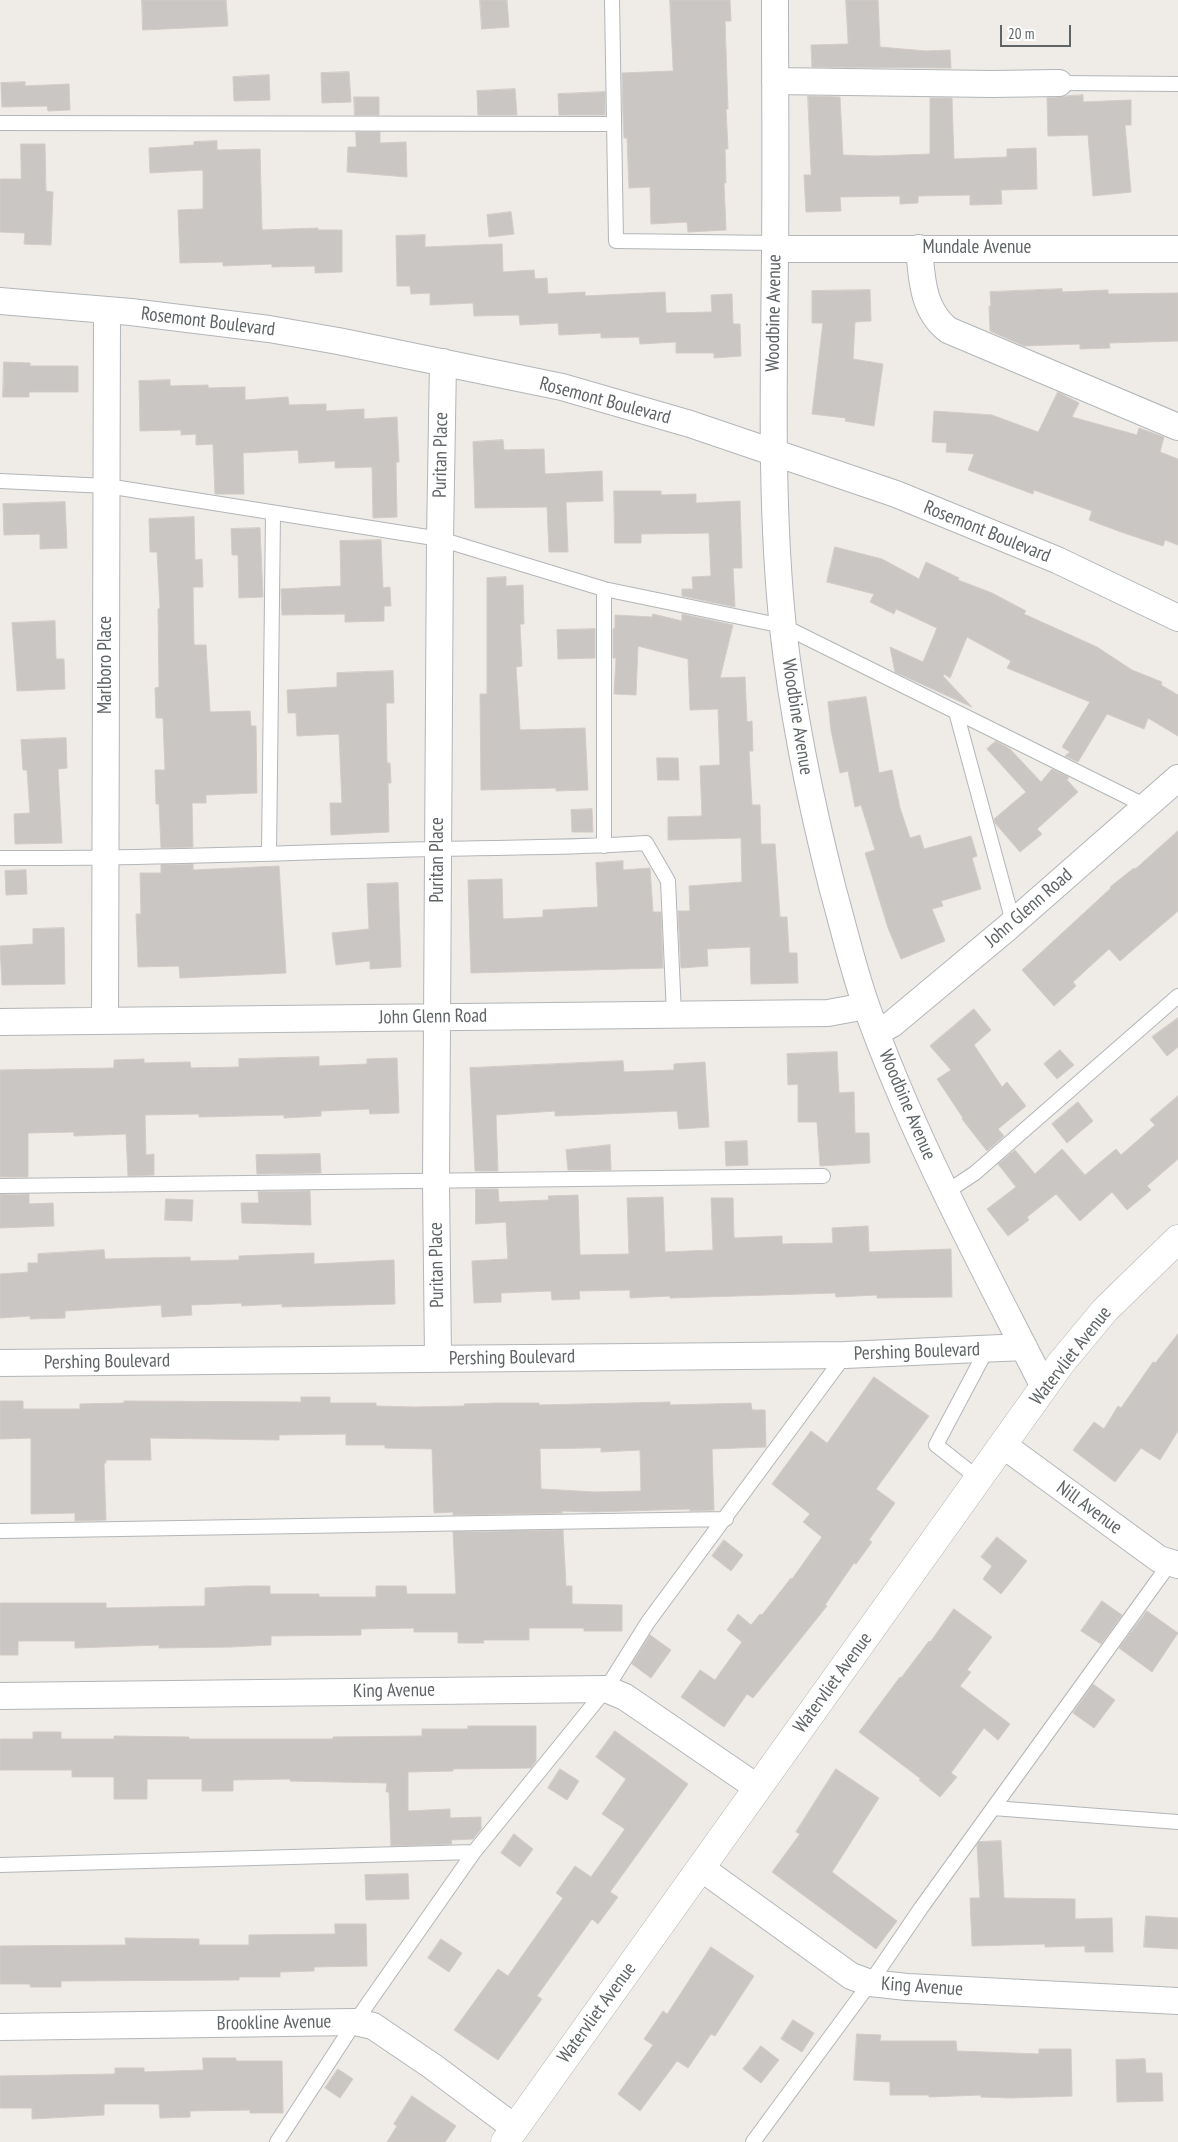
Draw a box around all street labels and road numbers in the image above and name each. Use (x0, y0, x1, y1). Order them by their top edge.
street label: Mundale Avenue (923, 237, 1031, 259)
street label: Woodbine Avenue (762, 254, 786, 372)
street label: Rosemont Boulevard (140, 302, 276, 342)
street label: Rosemont Boulevard (537, 373, 673, 429)
street label: Puritan Place (429, 412, 453, 498)
street label: Rosemont Boulevard (920, 496, 1054, 568)
street label: Marlboro Place (95, 616, 117, 714)
street label: Woodbine Avenue (777, 657, 817, 777)
street label: Puritan Place (427, 817, 449, 903)
street label: John Glenn Road (981, 864, 1077, 952)
street label: John Glenn Road (379, 1005, 487, 1029)
street label: Woodbine Avenue (874, 1047, 940, 1163)
street label: Puritan Place (425, 1222, 449, 1308)
street label: Watervliet Avenue (1025, 1302, 1117, 1410)
street label: Pershing Boulevard (853, 1338, 981, 1366)
street label: Pershing Boulevard (449, 1345, 575, 1371)
street label: Pershing Boulevard (44, 1349, 170, 1375)
street label: Nill Avenue (1052, 1477, 1126, 1539)
street label: Watervliet Avenue (789, 1628, 877, 1738)
street label: King Avenue (353, 1679, 435, 1703)
street label: Watervliet Avenue (553, 1958, 641, 2068)
street label: King Avenue (880, 1973, 964, 2001)
street label: Brookline Avenue (216, 2011, 332, 2035)

